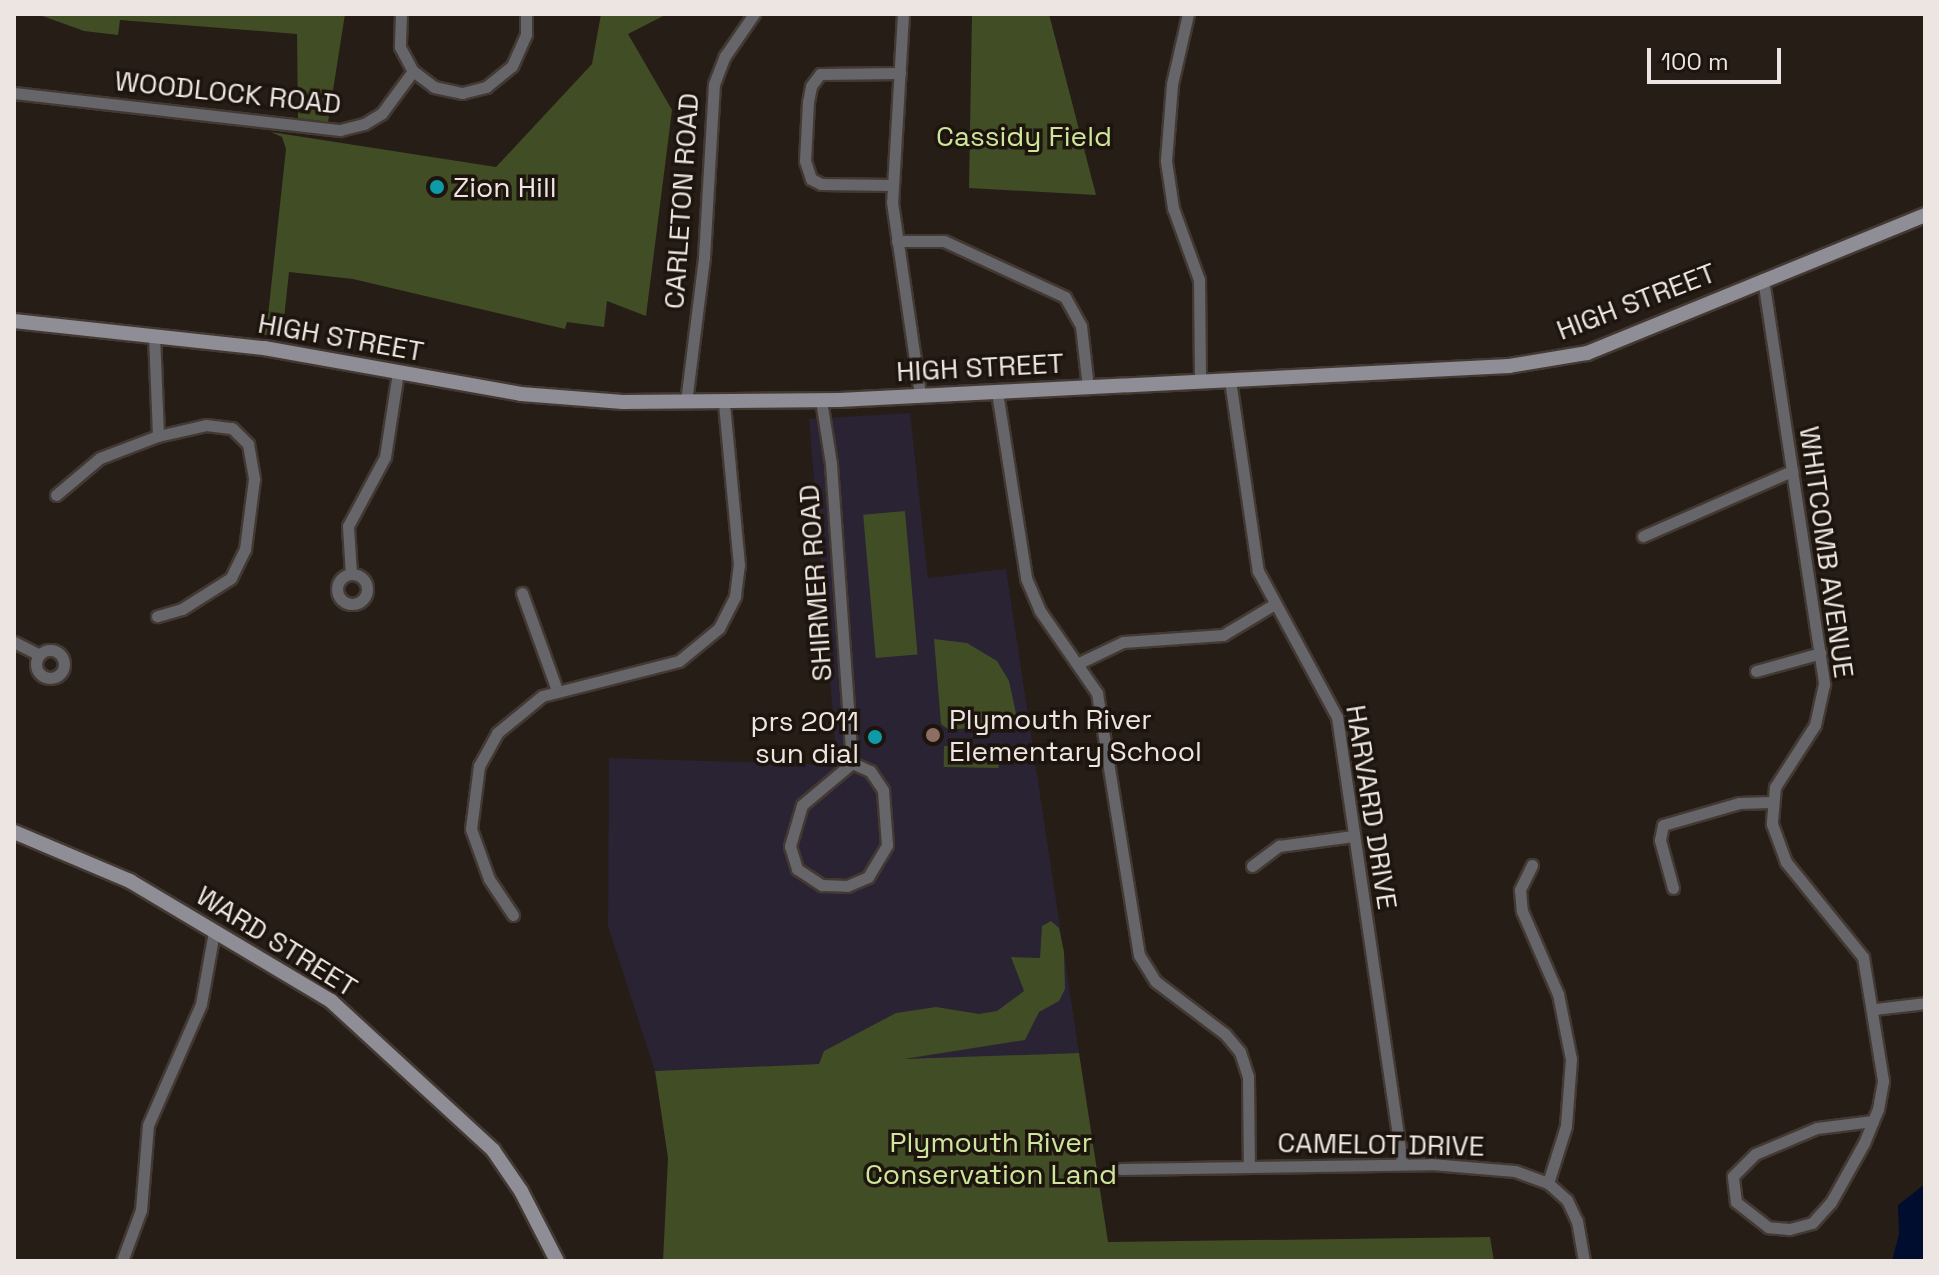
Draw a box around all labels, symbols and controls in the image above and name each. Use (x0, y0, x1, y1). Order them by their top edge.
scale bar (1651, 32, 1785, 82)
text: 100 m (1661, 46, 1729, 77)
street label: WOODLOCK ROAD (113, 63, 343, 121)
street label: CARLETON ROAD (657, 92, 705, 310)
park label: Cassidy Field (936, 119, 1112, 153)
place label: Zion Hill (453, 170, 557, 204)
marker: Zion Hill (428, 178, 446, 196)
street label: HIGH STREET (1552, 255, 1720, 347)
street label: HIGH STREET (256, 306, 426, 368)
street label: HIGH STREET (895, 346, 1065, 388)
street label: WHITCOMB AVENUE (1793, 424, 1861, 680)
street label: SHIRMER ROAD (791, 483, 839, 683)
place label: Plymouth River Elementary School (949, 702, 1202, 768)
street label: HARVARD DRIVE (1339, 702, 1405, 912)
place label: prs 2011 sun dial (750, 704, 859, 770)
marker: Plymouth River Elementary School (924, 726, 942, 744)
marker: prs 2011 sun dial (866, 728, 884, 746)
street label: WARD STREET (190, 878, 364, 1004)
park label: Plymouth River Conservation Land (865, 1125, 1117, 1191)
street label: CAMELOT DRIVE (1277, 1125, 1485, 1163)

